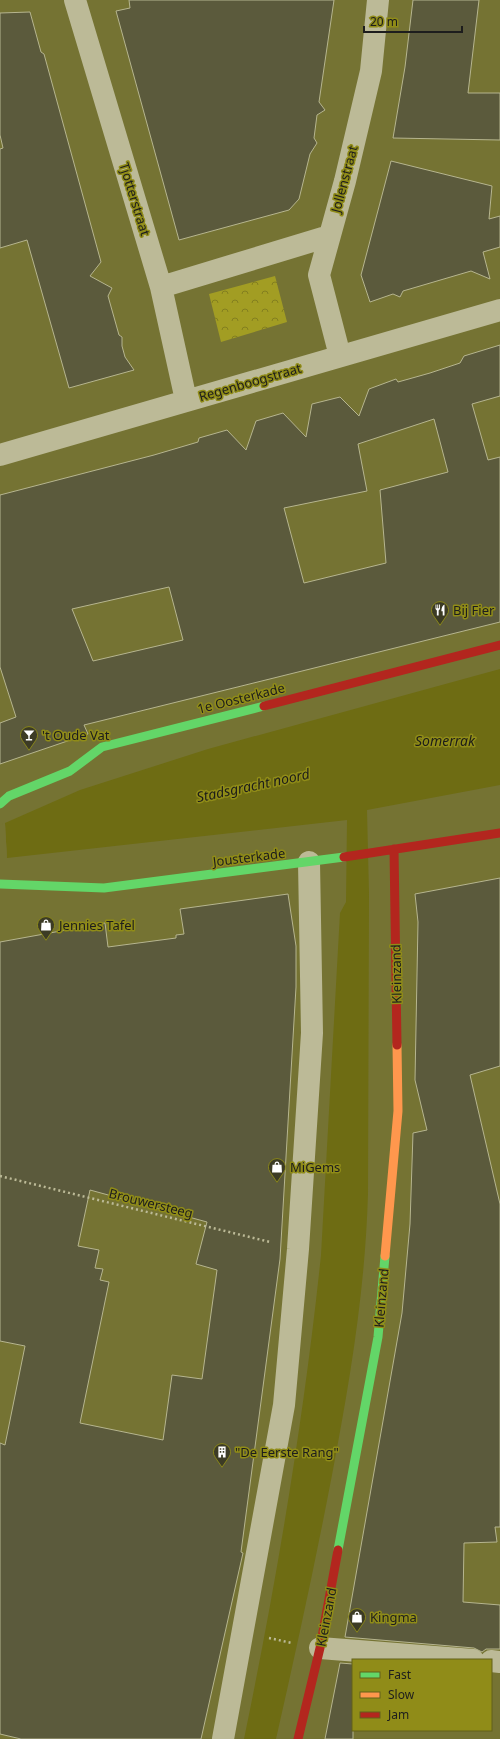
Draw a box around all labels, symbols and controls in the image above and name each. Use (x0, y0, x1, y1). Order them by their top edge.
scale bar (364, 8, 462, 34)
text: 20 m (370, 13, 398, 30)
street label: Jollenstraat (326, 143, 362, 216)
street label: Tjotterstraat (115, 160, 155, 238)
street label: Regenboogstraat (197, 359, 304, 405)
restaurant icon: Bij Fier (430, 600, 450, 625)
place label: Bij Fier (453, 601, 495, 619)
street label: 1e Oosterkade (195, 678, 287, 718)
bar icon: 't Oude Vat (19, 725, 39, 750)
place label: 't Oude Vat (42, 726, 110, 744)
water label: Somerrak (415, 731, 476, 750)
water label: Stadsgracht noord (195, 764, 312, 806)
street label: Jousterkade (210, 844, 286, 871)
shop icon: Jennies Tafel (36, 915, 56, 940)
place label: Jennies Tafel (57, 916, 135, 934)
street label: Kleinzand (386, 944, 406, 1004)
shop icon: MiGems (267, 1157, 287, 1182)
place label: MiGems (290, 1158, 340, 1176)
street label: Brouwersteeg (107, 1184, 195, 1222)
street label: Kleinzand (369, 1268, 393, 1328)
building icon: "De Eerste Rang" (212, 1442, 232, 1467)
place label: "De Eerste Rang" (235, 1443, 339, 1461)
street label: Kleinzand (311, 1586, 341, 1648)
shop icon: Kingma (347, 1607, 367, 1632)
place label: Kingma (370, 1608, 417, 1626)
legend (352, 1659, 492, 1731)
text: Fast (388, 1666, 412, 1683)
text: Slow (388, 1686, 415, 1703)
text: Jam (387, 1706, 409, 1723)

